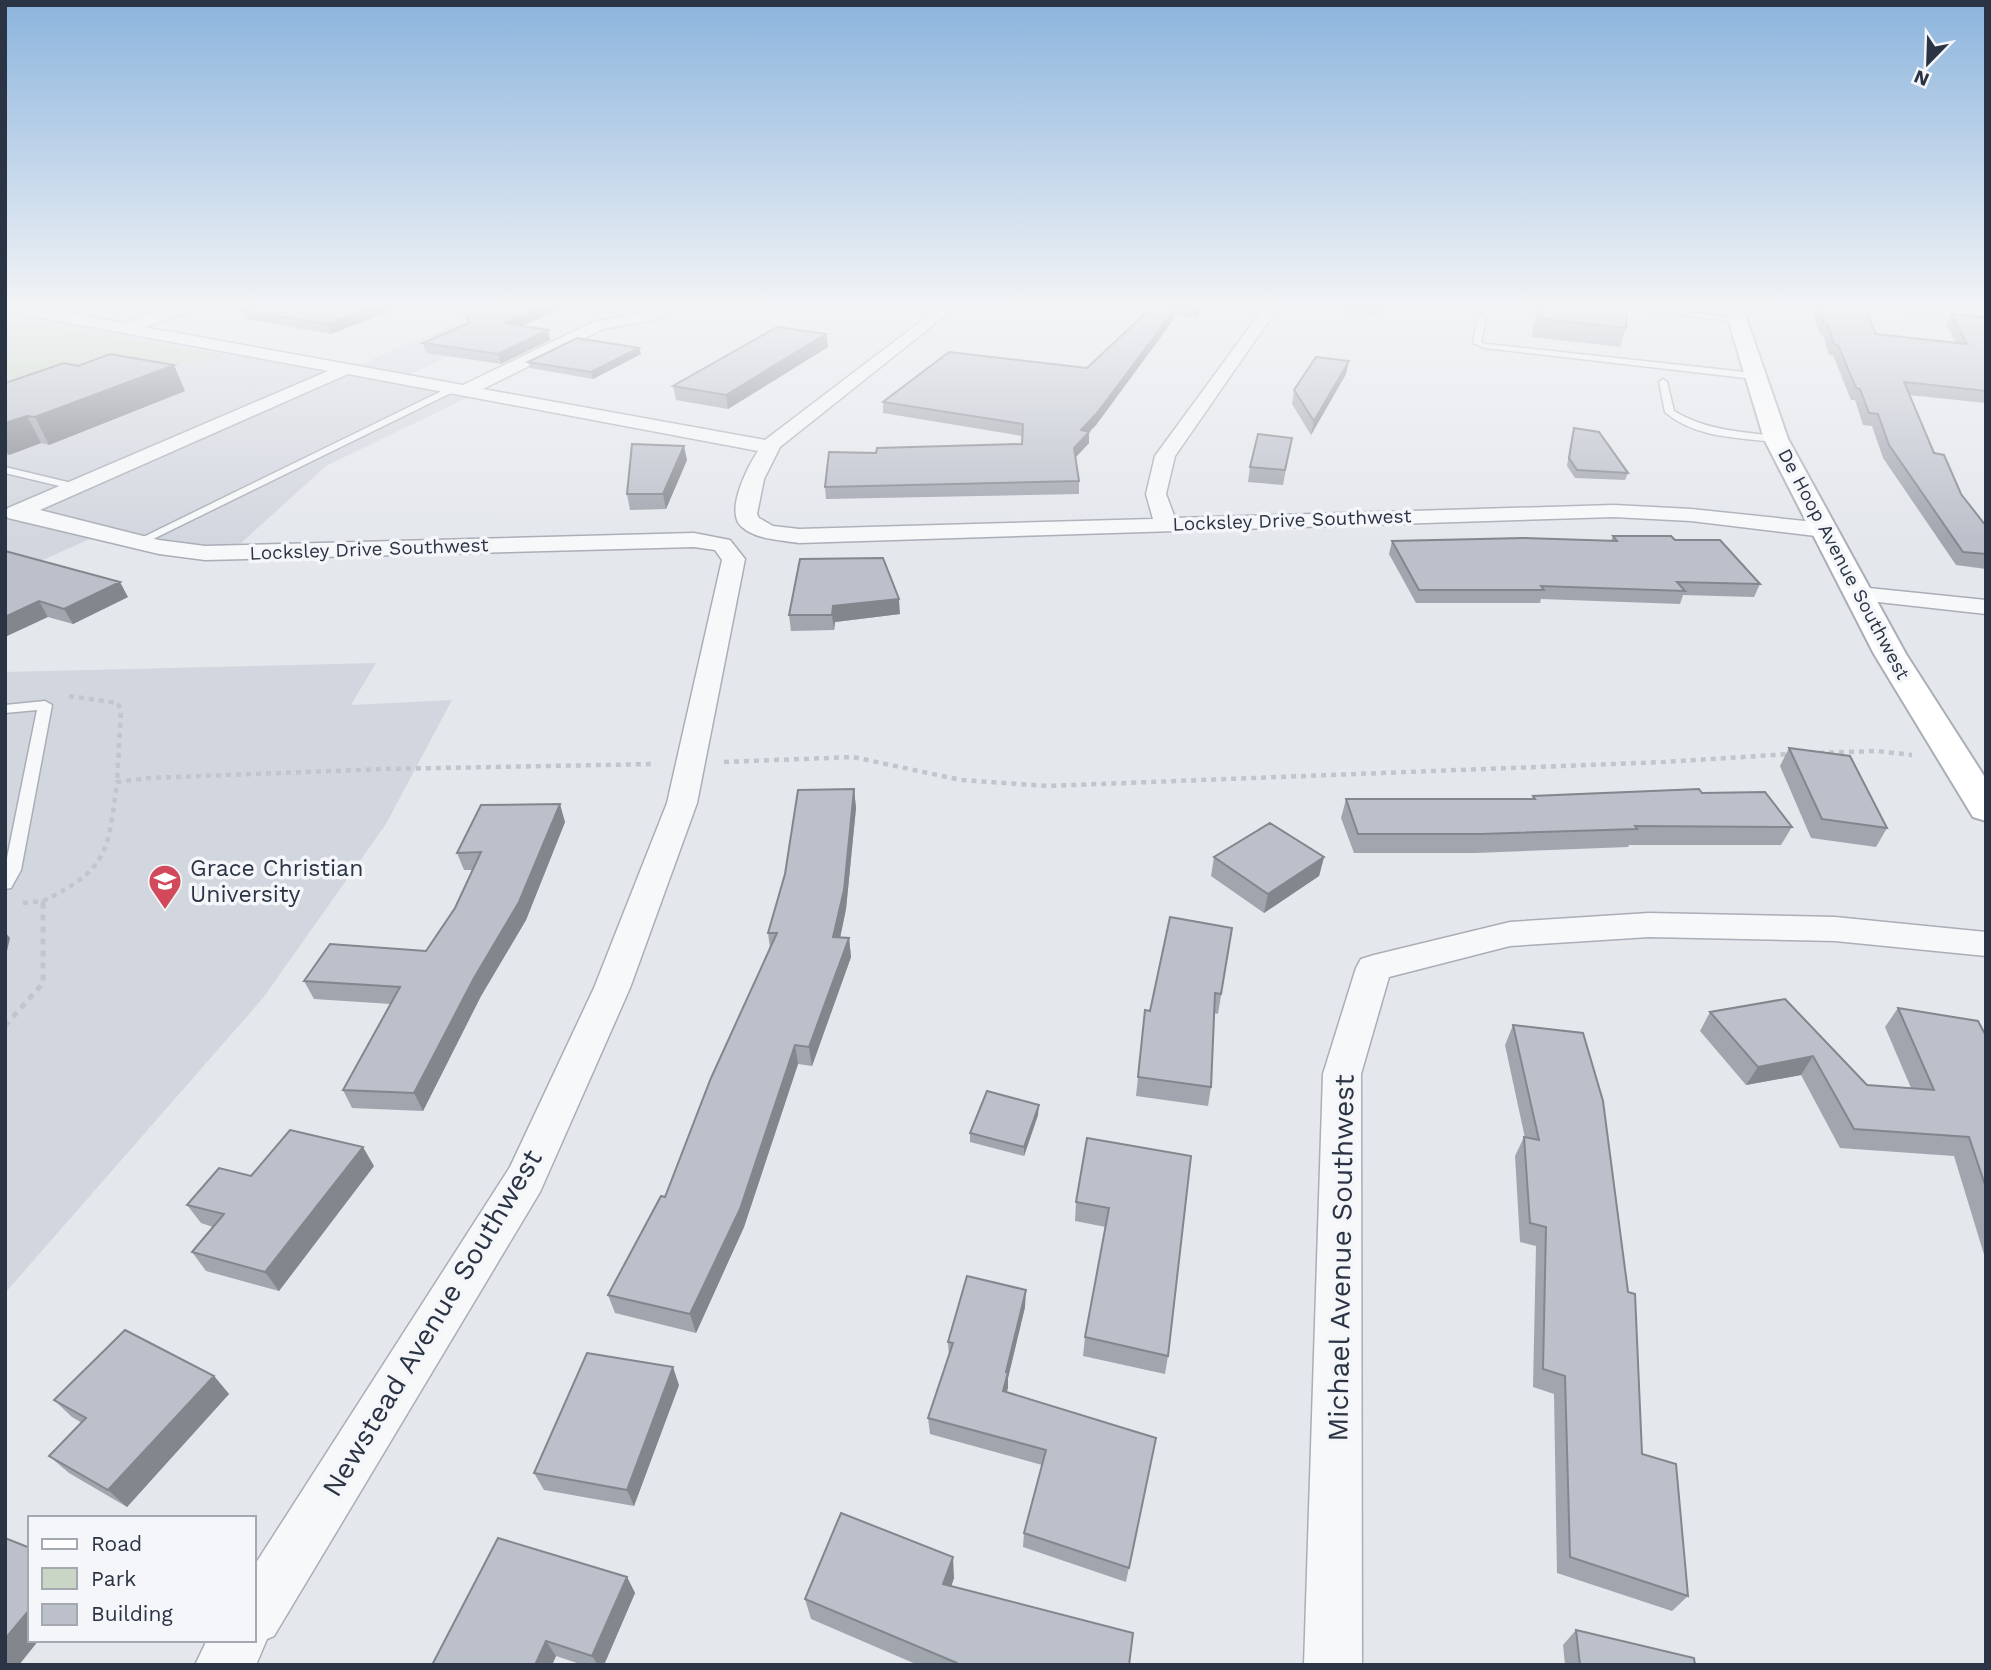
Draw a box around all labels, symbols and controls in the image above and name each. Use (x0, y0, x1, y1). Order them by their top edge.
north arrow (1893, 28, 1963, 98)
text: N (1911, 65, 1933, 92)
street label: De Hoop Avenue Southwest (1773, 445, 1915, 684)
street label: Locksley Drive Southwest (1172, 504, 1412, 536)
street label: Locksley Drive Southwest (249, 533, 489, 565)
place label: Grace Christian University (190, 855, 363, 908)
school or university icon: Grace Christian University (146, 862, 184, 911)
street label: Michael Avenue Southwest (1321, 1074, 1361, 1442)
street label: Newstead Avenue Southwest (315, 1143, 549, 1502)
legend (28, 1516, 256, 1642)
text: Road (91, 1531, 142, 1556)
text: Park (91, 1566, 136, 1591)
text: Building (91, 1601, 173, 1626)

